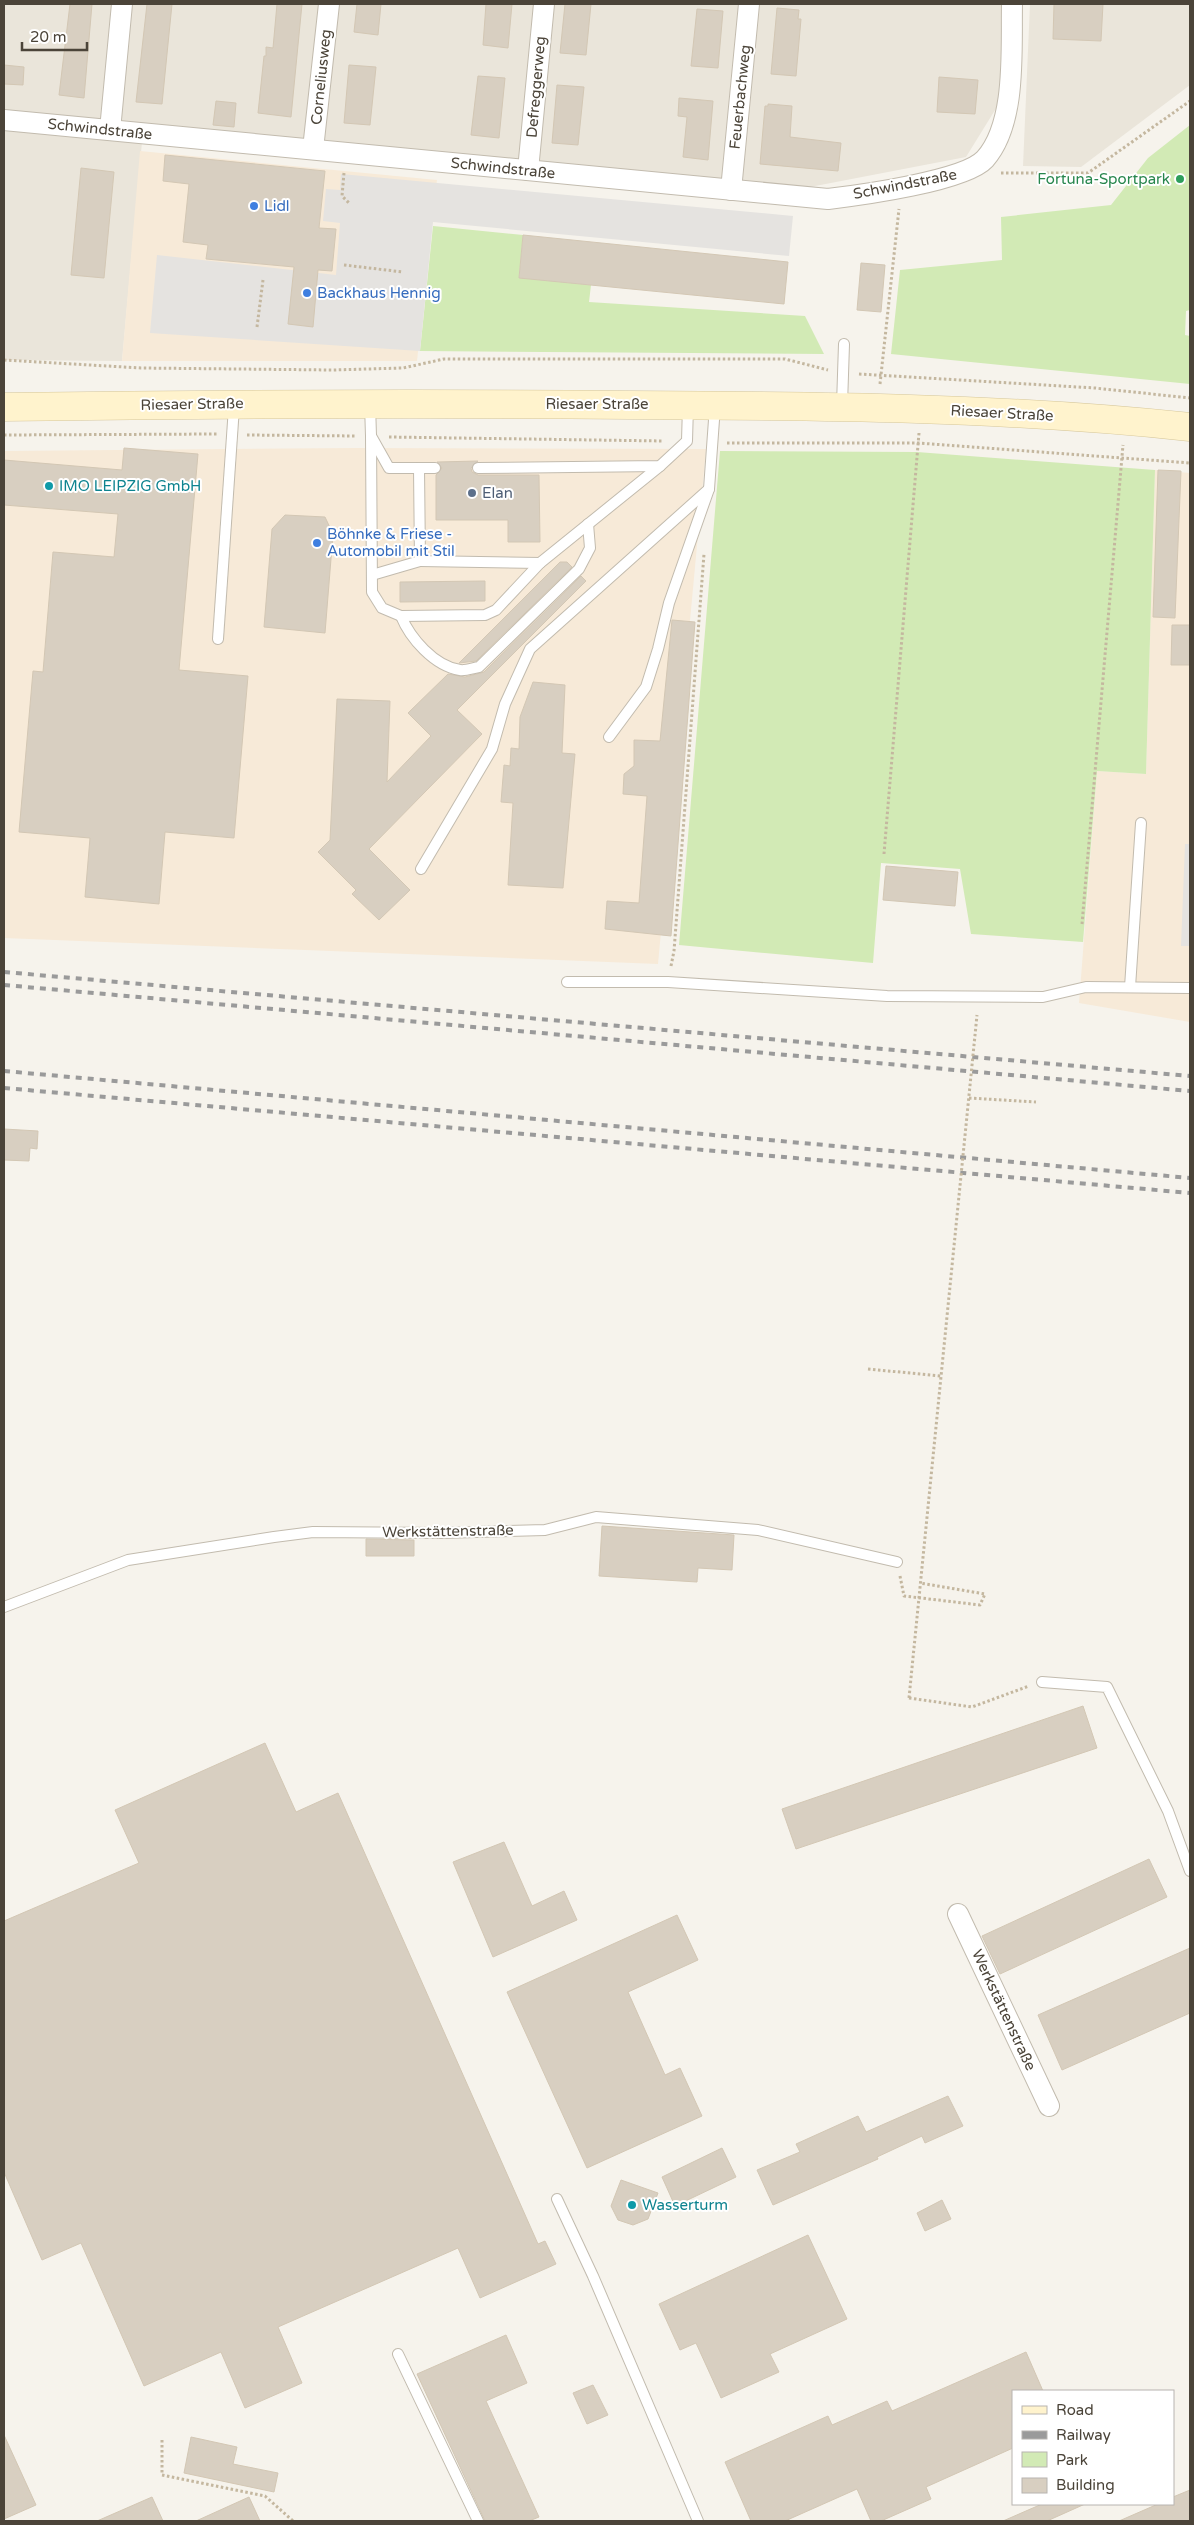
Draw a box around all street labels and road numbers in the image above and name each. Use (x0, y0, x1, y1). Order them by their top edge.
street label: Corneliusweg (307, 28, 335, 126)
street label: Defreggerweg (523, 35, 549, 139)
street label: Feuerbachweg (726, 44, 754, 150)
street label: Schwindstraße (47, 115, 153, 143)
street label: Schwindstraße (450, 154, 556, 182)
street label: Schwindstraße (852, 165, 958, 203)
street label: Riesaer Straße (140, 394, 244, 414)
street label: Riesaer Straße (545, 395, 649, 413)
street label: Riesaer Straße (950, 401, 1054, 425)
street label: Werkstättenstraße (382, 1521, 514, 1541)
street label: Werkstättenstraße (968, 1947, 1040, 2073)

